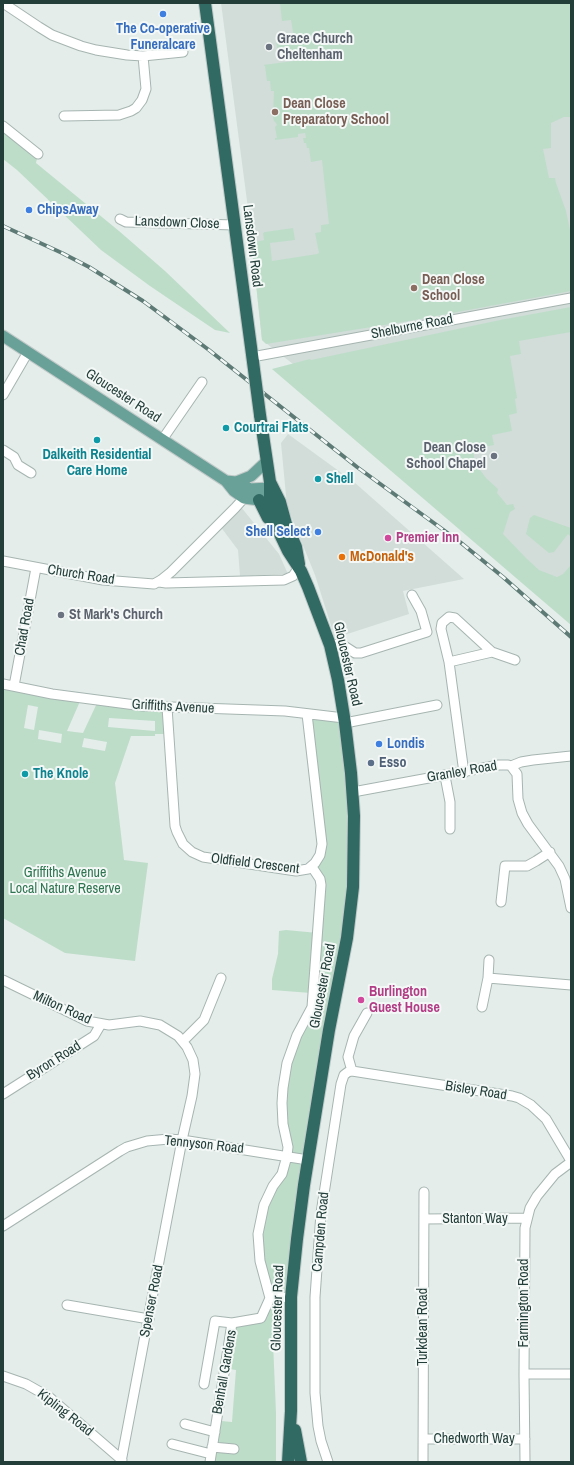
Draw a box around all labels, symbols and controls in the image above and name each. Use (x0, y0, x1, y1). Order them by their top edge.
marker: The Co-operative Funeralcare (158, 9, 168, 19)
place label: The Co-operative Funeralcare (116, 21, 210, 54)
place label: Grace Church Cheltenham (277, 31, 353, 64)
marker: Grace Church Cheltenham (264, 42, 274, 52)
place label: Dean Close Preparatory School (283, 96, 389, 128)
marker: Dean Close Preparatory School (270, 107, 280, 117)
place label: ChipsAway (37, 202, 99, 218)
street label: Lansdown Road (239, 204, 265, 288)
marker: ChipsAway (24, 205, 34, 215)
street label: Lansdown Close (134, 213, 220, 233)
place label: Dean Close School (422, 272, 485, 304)
marker: Dean Close School (409, 283, 419, 293)
street label: Shelburne Road (370, 311, 454, 343)
street label: Gloucester Road (82, 365, 164, 427)
place label: Courtrai Flats (234, 420, 309, 436)
marker: Courtrai Flats (221, 423, 231, 433)
marker: Dalkeith Residential Care Home (92, 435, 102, 445)
place label: Dean Close School Chapel (406, 440, 486, 472)
place label: Dalkeith Residential Care Home (42, 447, 152, 480)
marker: Dean Close School Chapel (489, 451, 499, 461)
place label: Shell (326, 471, 353, 487)
marker: Shell (313, 474, 323, 484)
place label: Shell Select (246, 524, 310, 540)
marker: Shell Select (313, 527, 323, 537)
place label: Premier Inn (396, 530, 459, 546)
marker: Premier Inn (383, 533, 393, 543)
place label: McDonald's (350, 549, 414, 565)
marker: McDonald's (337, 552, 347, 562)
street label: Church Road (46, 561, 116, 589)
street label: Chad Road (12, 597, 38, 657)
place label: St Mark's Church (69, 607, 163, 623)
marker: St Mark's Church (56, 610, 66, 620)
street label: Gloucester Road (329, 620, 365, 708)
street label: Griffiths Avenue (131, 696, 215, 718)
place label: Londis (387, 736, 425, 752)
marker: Londis (374, 739, 384, 749)
place label: Esso (379, 755, 406, 771)
marker: Esso (366, 758, 376, 768)
street label: Granley Road (426, 758, 498, 786)
place label: The Knole (33, 766, 88, 782)
marker: The Knole (20, 769, 30, 779)
street label: Oldfield Crescent (210, 850, 300, 878)
park label: Griffiths Avenue Local Nature Reserve (9, 865, 121, 898)
street label: Gloucester Road (307, 942, 339, 1030)
place label: Burlington Guest House (369, 984, 440, 1016)
street label: Milton Road (30, 988, 94, 1028)
marker: Burlington Guest House (356, 995, 366, 1005)
street label: Byron Road (24, 1038, 84, 1084)
street label: Bisley Road (444, 1078, 508, 1104)
street label: Tennyson Road (163, 1132, 245, 1158)
street label: Campden Road (309, 1191, 333, 1273)
street label: Stanton Way (442, 1211, 508, 1227)
street label: Farmington Road (516, 1259, 532, 1347)
street label: Spenser Road (137, 1263, 167, 1339)
street label: Gloucester Road (268, 1265, 288, 1351)
street label: Turkdean Road (415, 1288, 431, 1366)
street label: Benhall Gardens (209, 1328, 241, 1416)
street label: Kipling Road (34, 1386, 96, 1440)
street label: Chedworth Way (433, 1431, 515, 1447)

